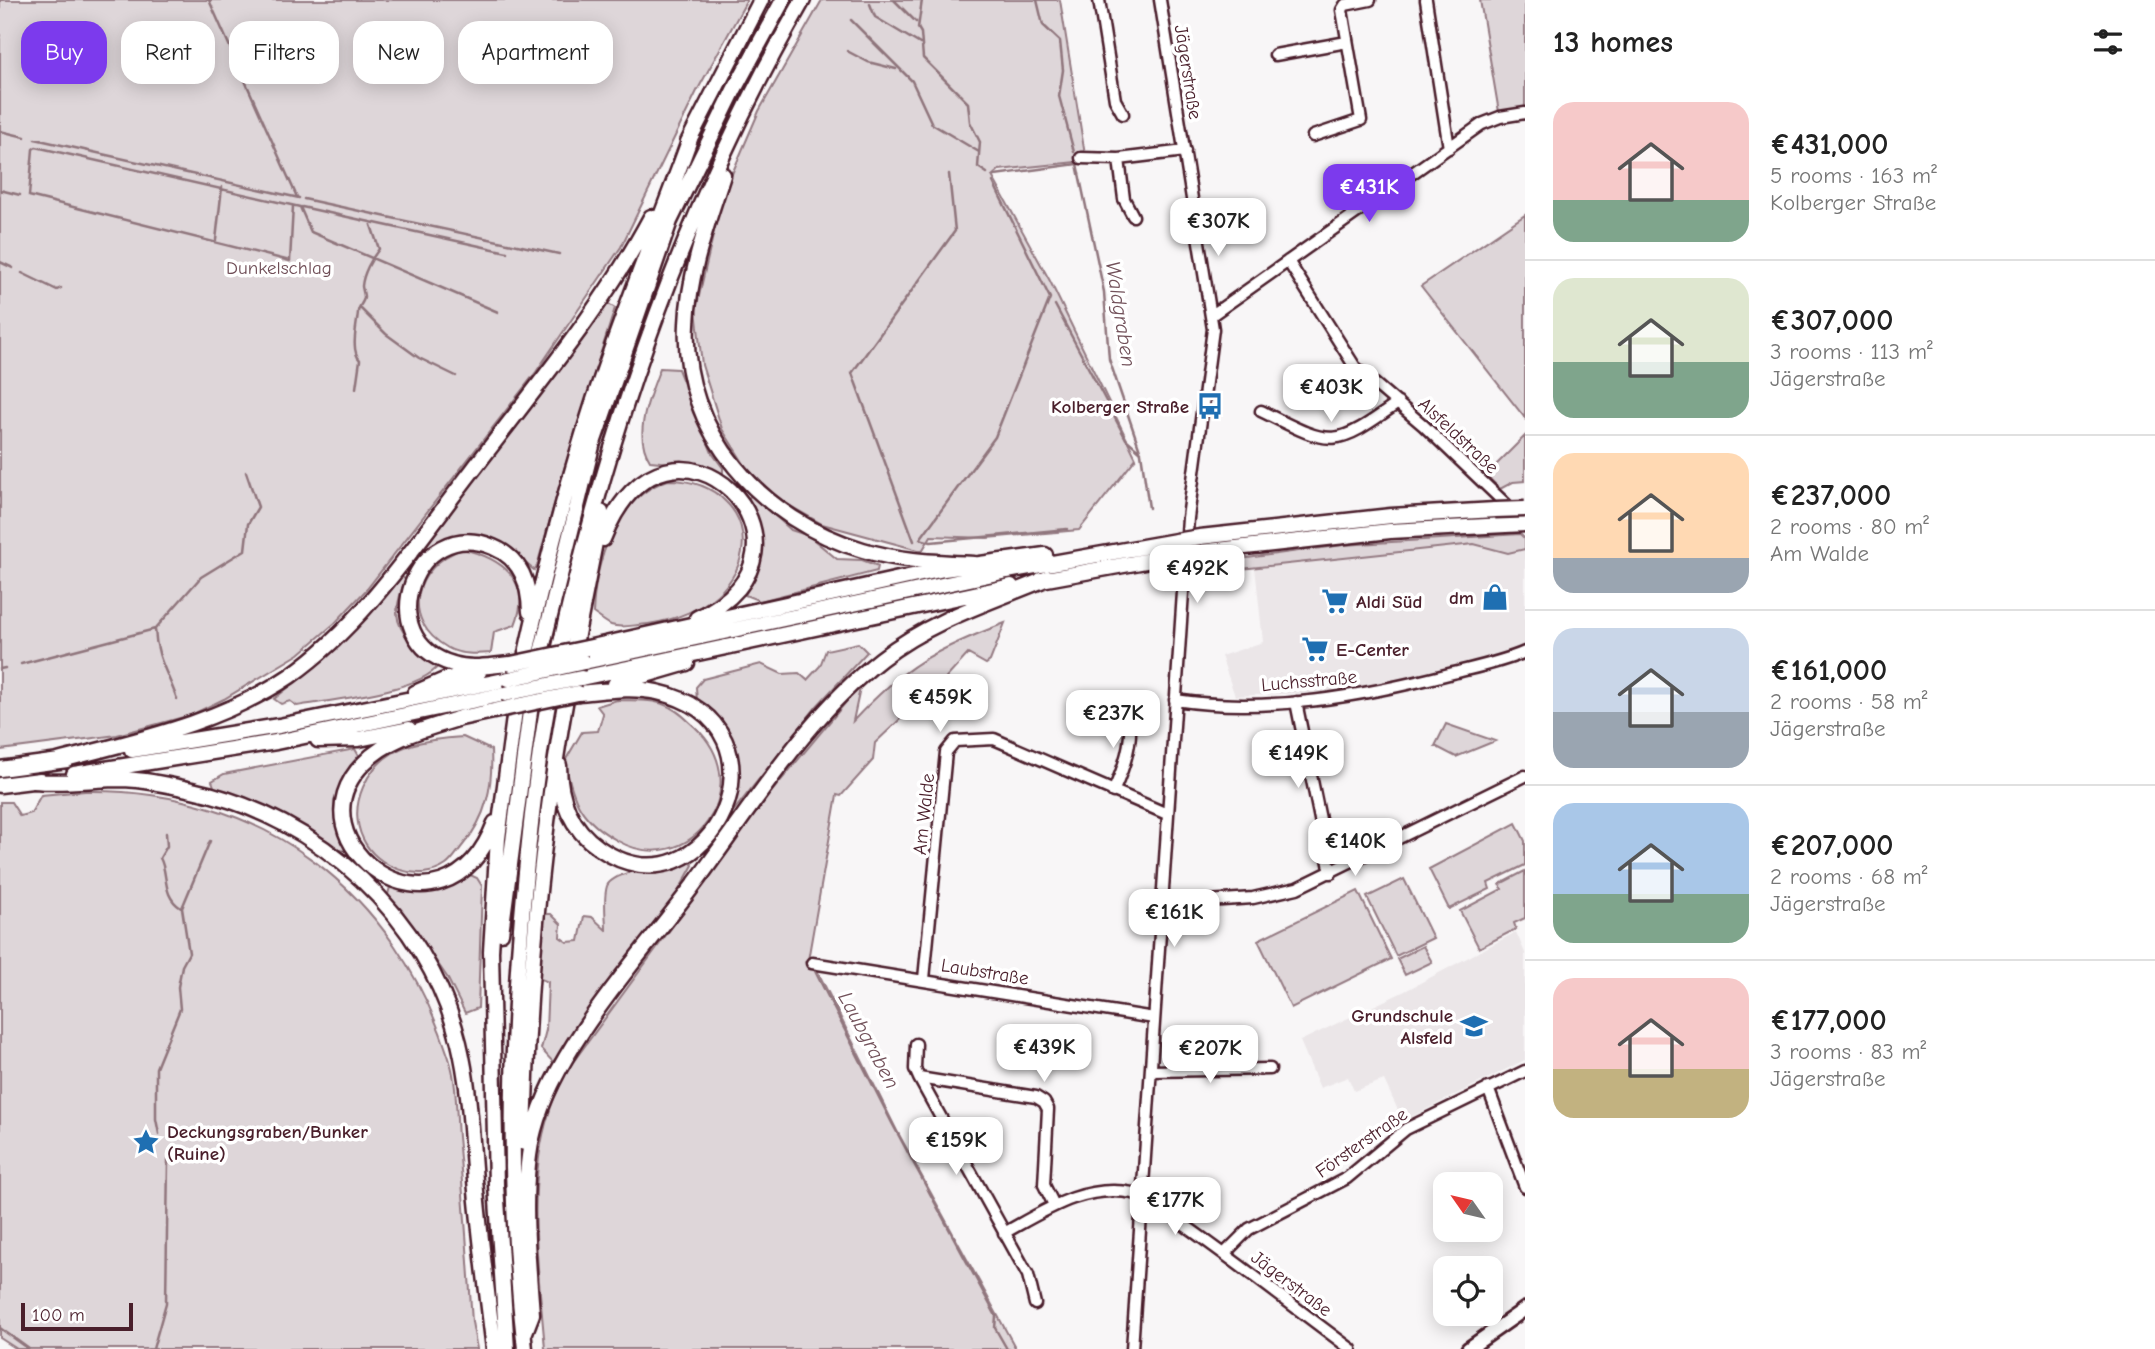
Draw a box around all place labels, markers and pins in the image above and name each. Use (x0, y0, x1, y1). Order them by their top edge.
pin: €431K (1320, 164, 1418, 224)
pin: €307K (1169, 198, 1267, 258)
pin: €403K (1282, 364, 1380, 424)
bus stop icon: Kolberger Straße (1195, 391, 1225, 421)
place label: Kolberger Straße (1051, 396, 1189, 418)
pin: €492K (1148, 546, 1246, 605)
shop icon: dm (1480, 582, 1510, 612)
supermarket icon: Aldi Süd (1320, 586, 1350, 616)
place label: dm (1449, 587, 1474, 609)
place label: Aldi Süd (1356, 591, 1422, 613)
supermarket icon: E-Center (1300, 634, 1330, 664)
place label: E-Center (1336, 639, 1409, 661)
pin: €459K (891, 674, 989, 734)
pin: €237K (1064, 690, 1162, 750)
pin: €149K (1249, 730, 1347, 790)
pin: €140K (1306, 818, 1404, 878)
pin: €161K (1125, 890, 1223, 949)
place label: Grundschule Alsfeld (1351, 1005, 1453, 1049)
school or university icon: Grundschule Alsfeld (1459, 1011, 1489, 1041)
pin: €439K (995, 1024, 1093, 1084)
pin: €207K (1161, 1026, 1259, 1085)
pin: €159K (907, 1118, 1005, 1177)
place label: Deckungsgraben/Bunker (Ruine) (167, 1121, 368, 1165)
place icon: Deckungsgraben/Bunker (Ruine) (131, 1127, 161, 1157)
pin: €177K (1126, 1178, 1224, 1237)

